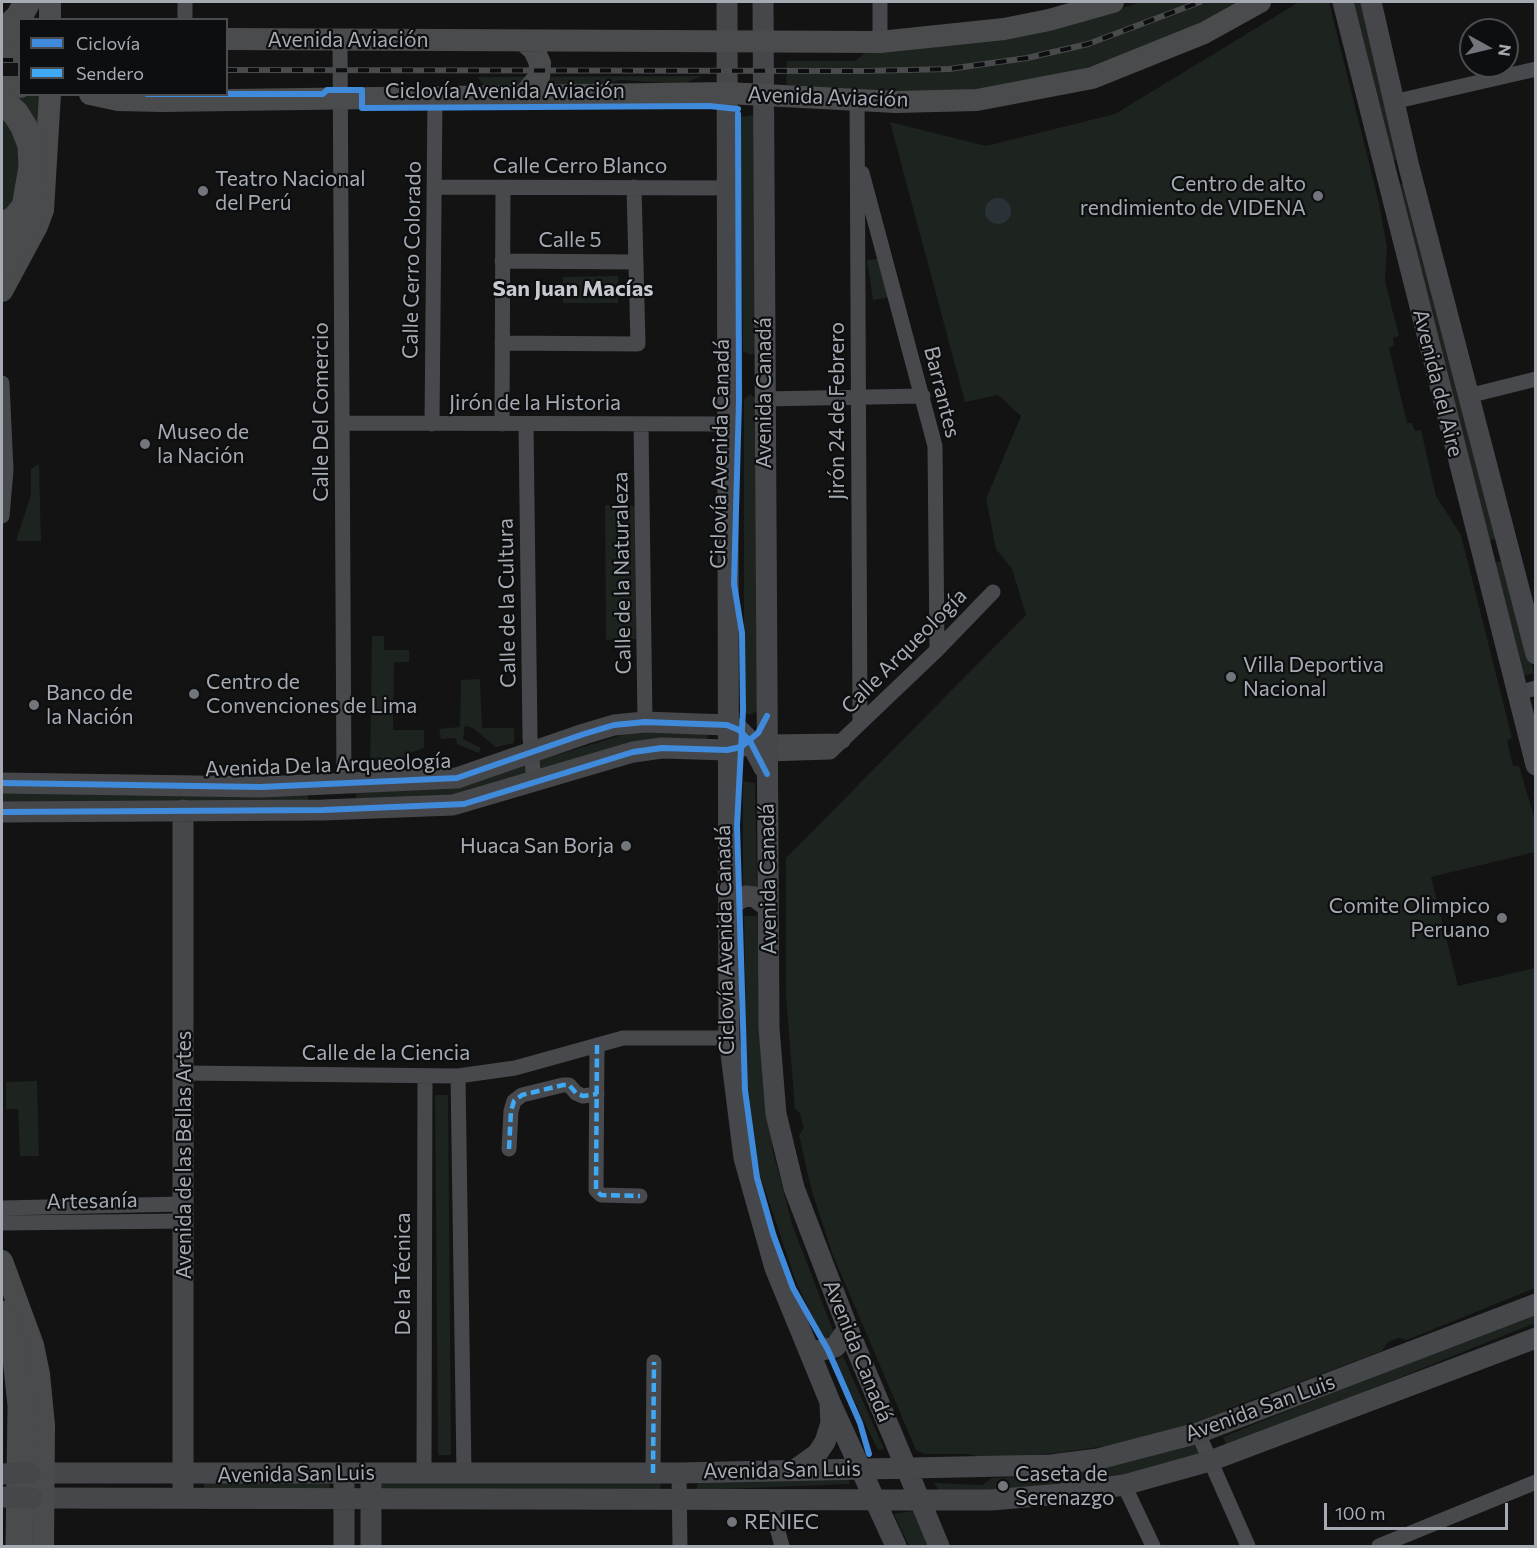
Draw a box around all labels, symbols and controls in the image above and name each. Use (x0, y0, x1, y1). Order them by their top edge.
legend (18, 18, 228, 96)
north arrow (1459, 18, 1519, 78)
street label: Avenida Aviación (268, 27, 428, 53)
text: Ciclovía (76, 32, 140, 54)
text: N (1495, 43, 1516, 58)
text: Sendero (76, 62, 144, 84)
street label: Ciclovía Avenida Aviación (385, 78, 625, 104)
street label: Avenida Aviación (747, 82, 909, 112)
street label: Calle Cerro Blanco (493, 153, 667, 179)
street label: Calle Cerro Colorado (398, 161, 426, 359)
place label: Teatro Nacional del Perú (215, 166, 366, 216)
place label: Centro de alto rendimiento de VIDENA (1080, 171, 1306, 221)
marker: Teatro Nacional del Perú (196, 184, 210, 198)
marker: Centro de alto rendimiento de VIDENA (1311, 189, 1325, 203)
street label: Calle 5 (538, 227, 602, 253)
district label: San Juan Macías (492, 276, 654, 302)
street label: Avenida del Aire (1407, 307, 1469, 459)
street label: Avenida Canadá (751, 317, 777, 469)
street label: Calle Del Comercio (308, 322, 334, 502)
street label: Jirón 24 de Febrero (824, 322, 850, 500)
street label: Ciclovía Avenida Canadá (705, 339, 735, 569)
street label: Barrantes (918, 344, 966, 440)
street label: Jirón de la Historia (449, 390, 621, 416)
place label: Museo de la Nación (157, 419, 249, 469)
marker: Museo de la Nación (138, 437, 152, 451)
street label: Calle de la Naturaleza (608, 471, 636, 675)
street label: Calle de la Cultura (493, 518, 521, 688)
street label: Calle Arqueología (836, 583, 972, 719)
place label: Villa Deportiva Nacional (1243, 652, 1384, 702)
place label: Centro de Convenciones de Lima (206, 669, 417, 719)
marker: Villa Deportiva Nacional (1224, 670, 1238, 684)
place label: Banco de la Nación (46, 680, 134, 730)
marker: Centro de Convenciones de Lima (187, 687, 201, 701)
marker: Banco de la Nación (27, 698, 41, 712)
street label: Avenida De la Arqueología (204, 748, 452, 782)
street label: Avenida Canadá (754, 803, 782, 955)
street label: Ciclovía Avenida Canadá (710, 825, 740, 1055)
place label: Huaca San Borja (460, 833, 614, 859)
marker: Huaca San Borja (619, 839, 633, 853)
place label: Comite Olimpico Peruano (1329, 893, 1490, 943)
marker: Comite Olimpico Peruano (1495, 911, 1509, 925)
street label: Avenida de las Bellas Artes (171, 1031, 197, 1279)
street label: Calle de la Ciencia (302, 1040, 470, 1066)
street label: Artesanía (46, 1188, 138, 1214)
street label: De la Técnica (390, 1212, 416, 1336)
street label: Avenida Canadá (818, 1276, 898, 1426)
street label: Avenida San Luis (1182, 1369, 1338, 1447)
street label: Avenida San Luis (703, 1456, 861, 1484)
street label: Avenida San Luis (217, 1460, 375, 1488)
place label: Caseta de Serenazgo (1015, 1461, 1115, 1511)
marker: Caseta de Serenazgo (996, 1479, 1010, 1493)
scale bar (1327, 1491, 1512, 1529)
text: 100 m (1335, 1502, 1385, 1524)
place label: RENIEC (744, 1509, 819, 1535)
marker: RENIEC (725, 1515, 739, 1529)

